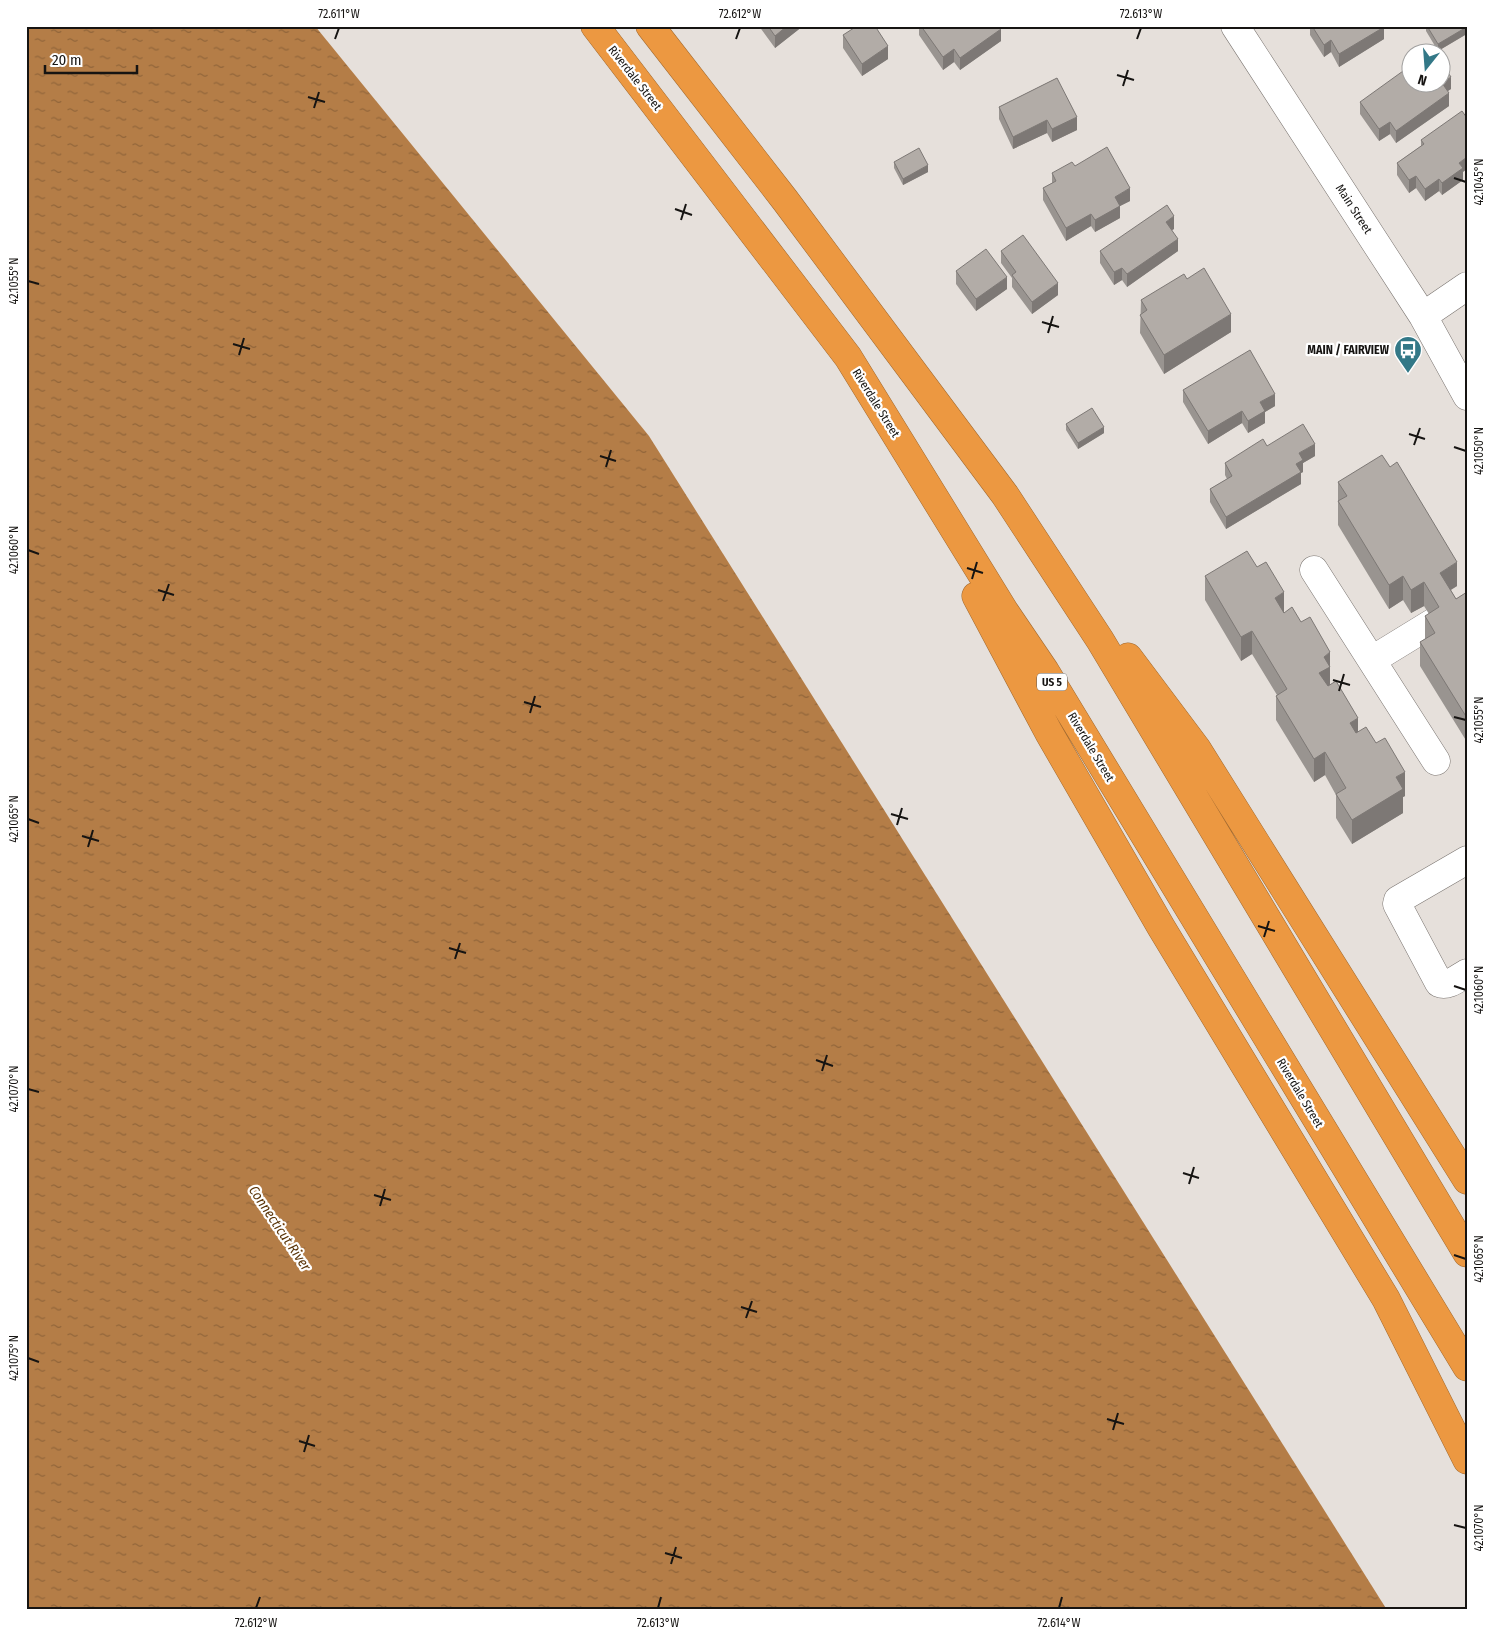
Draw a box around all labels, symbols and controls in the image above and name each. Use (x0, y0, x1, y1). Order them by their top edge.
text: 72.611°W (318, 7, 360, 21)
text: 72.612°W (719, 7, 761, 21)
text: 72.613°W (1120, 7, 1162, 21)
scale bar (45, 42, 138, 74)
north arrow (1400, 42, 1450, 92)
street label: Riverdale Street (605, 43, 665, 113)
text: 20 m (52, 51, 82, 69)
text: N (1416, 71, 1429, 89)
text: 42.1045°N (1472, 158, 1486, 206)
street label: Main Street (1333, 182, 1375, 236)
text: 42.1055°N (7, 258, 21, 304)
bus stop icon: MAIN / FAIRVIEW (1393, 335, 1423, 374)
place label: MAIN / FAIRVIEW (1307, 343, 1390, 357)
street label: Riverdale Street (849, 366, 903, 440)
text: 42.1050°N (1472, 427, 1486, 475)
text: 42.1060°N (7, 526, 21, 574)
road number: US 5 (1037, 674, 1067, 690)
text: 42.1055°N (1472, 697, 1486, 743)
street label: Riverdale Street (1065, 710, 1117, 784)
text: 42.1065°N (7, 795, 21, 843)
text: 42.1060°N (1472, 966, 1486, 1014)
street label: Riverdale Street (1274, 1056, 1326, 1130)
text: 42.1070°N (7, 1066, 21, 1112)
water label: Connecticut River (245, 1182, 315, 1275)
text: 42.1065°N (1472, 1235, 1486, 1283)
text: 42.1075°N (7, 1335, 21, 1381)
text: 42.1070°N (1472, 1505, 1486, 1551)
text: 72.612°W (235, 1616, 277, 1630)
text: 72.613°W (637, 1616, 679, 1630)
text: 72.614°W (1038, 1616, 1080, 1630)

